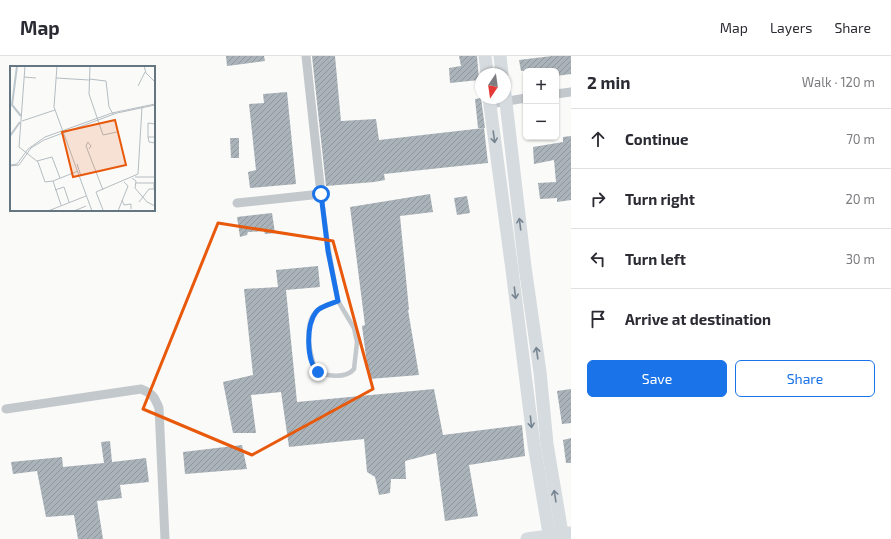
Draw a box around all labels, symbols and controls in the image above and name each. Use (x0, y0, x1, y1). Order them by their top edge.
text: Map (20, 16, 60, 39)
text: Map (720, 19, 748, 36)
text: Layers (770, 19, 812, 36)
text: Share (834, 19, 871, 36)
inset map (10, 66, 155, 211)
north arrow (475, 68, 511, 104)
map controls (523, 68, 559, 140)
button: + (523, 68, 559, 104)
text: 2 min (587, 72, 630, 92)
text: Walk · 120 m (802, 74, 875, 90)
button: − (523, 104, 559, 140)
icon: ahead (587, 128, 609, 150)
one-way arrow (491, 130, 498, 143)
text: Continue (625, 130, 688, 148)
text: 70 m (846, 131, 875, 147)
route start (312, 185, 330, 203)
icon: right (587, 188, 609, 210)
text: Turn right (625, 190, 695, 208)
text: 20 m (846, 191, 875, 207)
one-way arrow (516, 218, 524, 231)
icon: left (587, 248, 609, 270)
text: Turn left (625, 250, 686, 268)
text: 30 m (846, 251, 875, 267)
one-way arrow (512, 286, 519, 299)
icon: arrive (587, 308, 609, 330)
text: Arrive at destination (625, 310, 771, 328)
one-way arrow (533, 347, 541, 360)
button: Save (587, 360, 727, 397)
button: Share (735, 360, 875, 397)
route end (309, 363, 327, 381)
one-way arrow (527, 415, 535, 428)
one-way arrow (551, 490, 559, 503)

